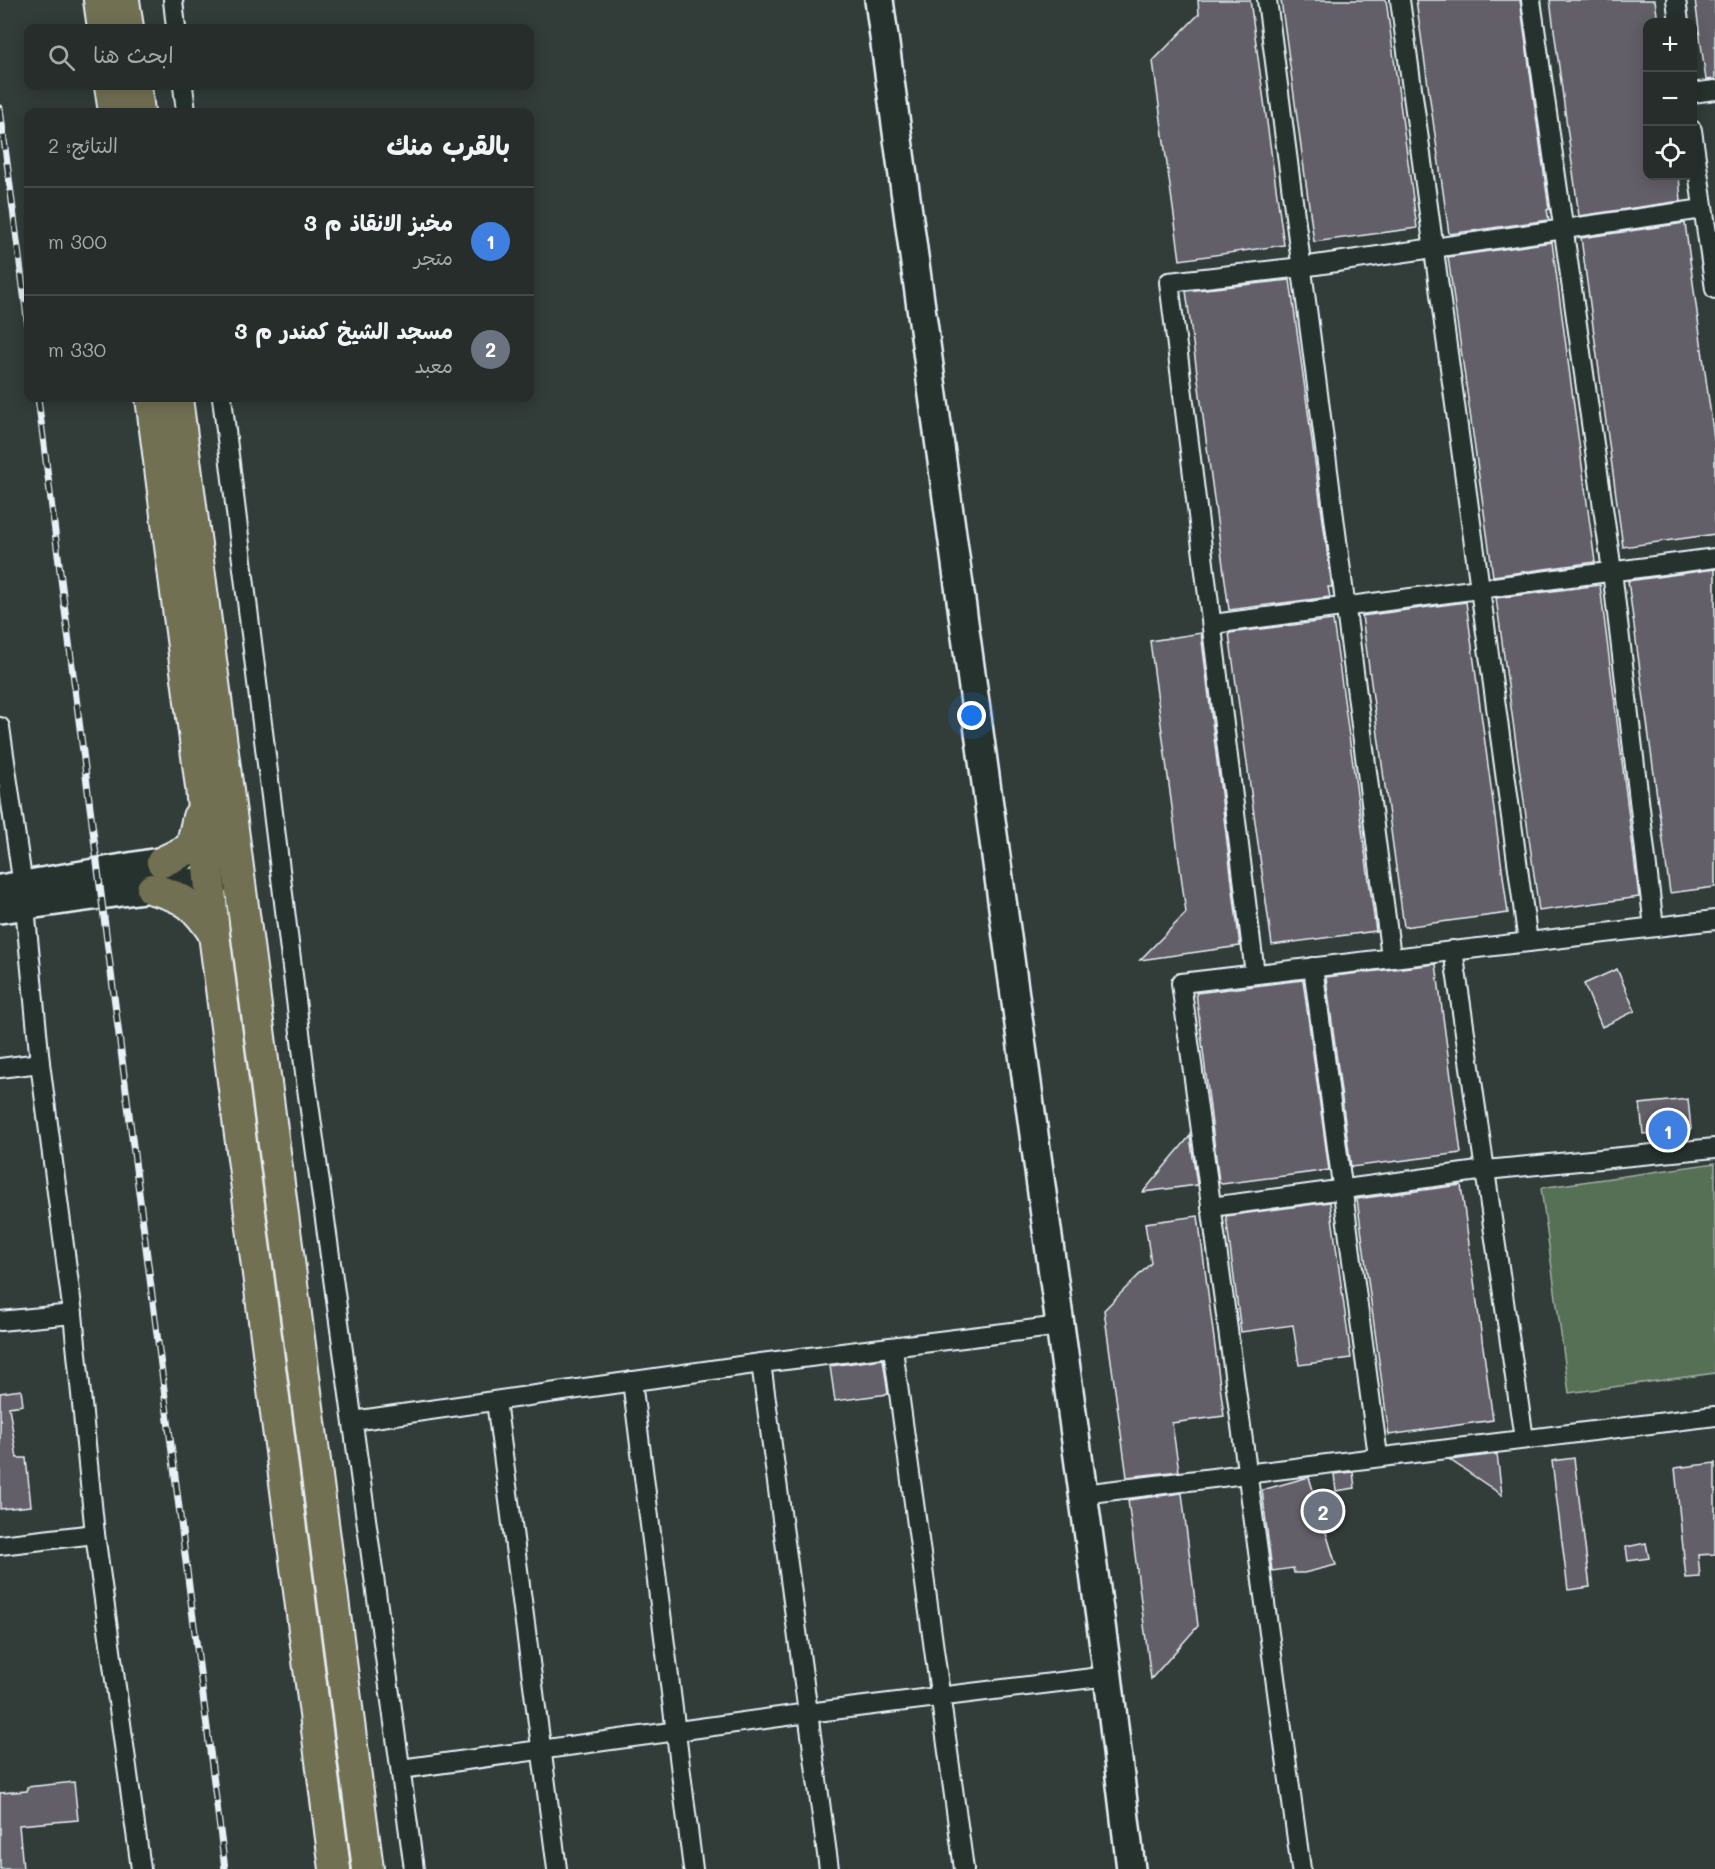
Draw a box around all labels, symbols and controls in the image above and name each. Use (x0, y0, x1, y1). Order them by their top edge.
map controls (1643, 18, 1697, 180)
button: + (1643, 18, 1697, 72)
search box (24, 24, 534, 90)
text: ابحث هنا (93, 40, 174, 69)
icon: search (45, 41, 78, 74)
button: − (1643, 72, 1697, 126)
button: locate (1643, 126, 1697, 180)
text: بالقرب منك (387, 128, 510, 162)
text: النتائج: 2 (48, 132, 118, 158)
text: مخبز الانقاذ م 3 (304, 208, 453, 237)
text: 300 m (48, 228, 107, 254)
text: 1 (486, 228, 495, 254)
text: متجر (414, 244, 453, 270)
text: مسجد الشيخ كمندر م 3 (234, 316, 453, 345)
text: 330 m (48, 336, 106, 362)
text: 2 (485, 336, 496, 362)
text: معبد (415, 352, 453, 378)
your location (957, 701, 986, 730)
pin: 1 (1648, 1108, 1688, 1152)
pin: 2 (1304, 1488, 1342, 1534)

